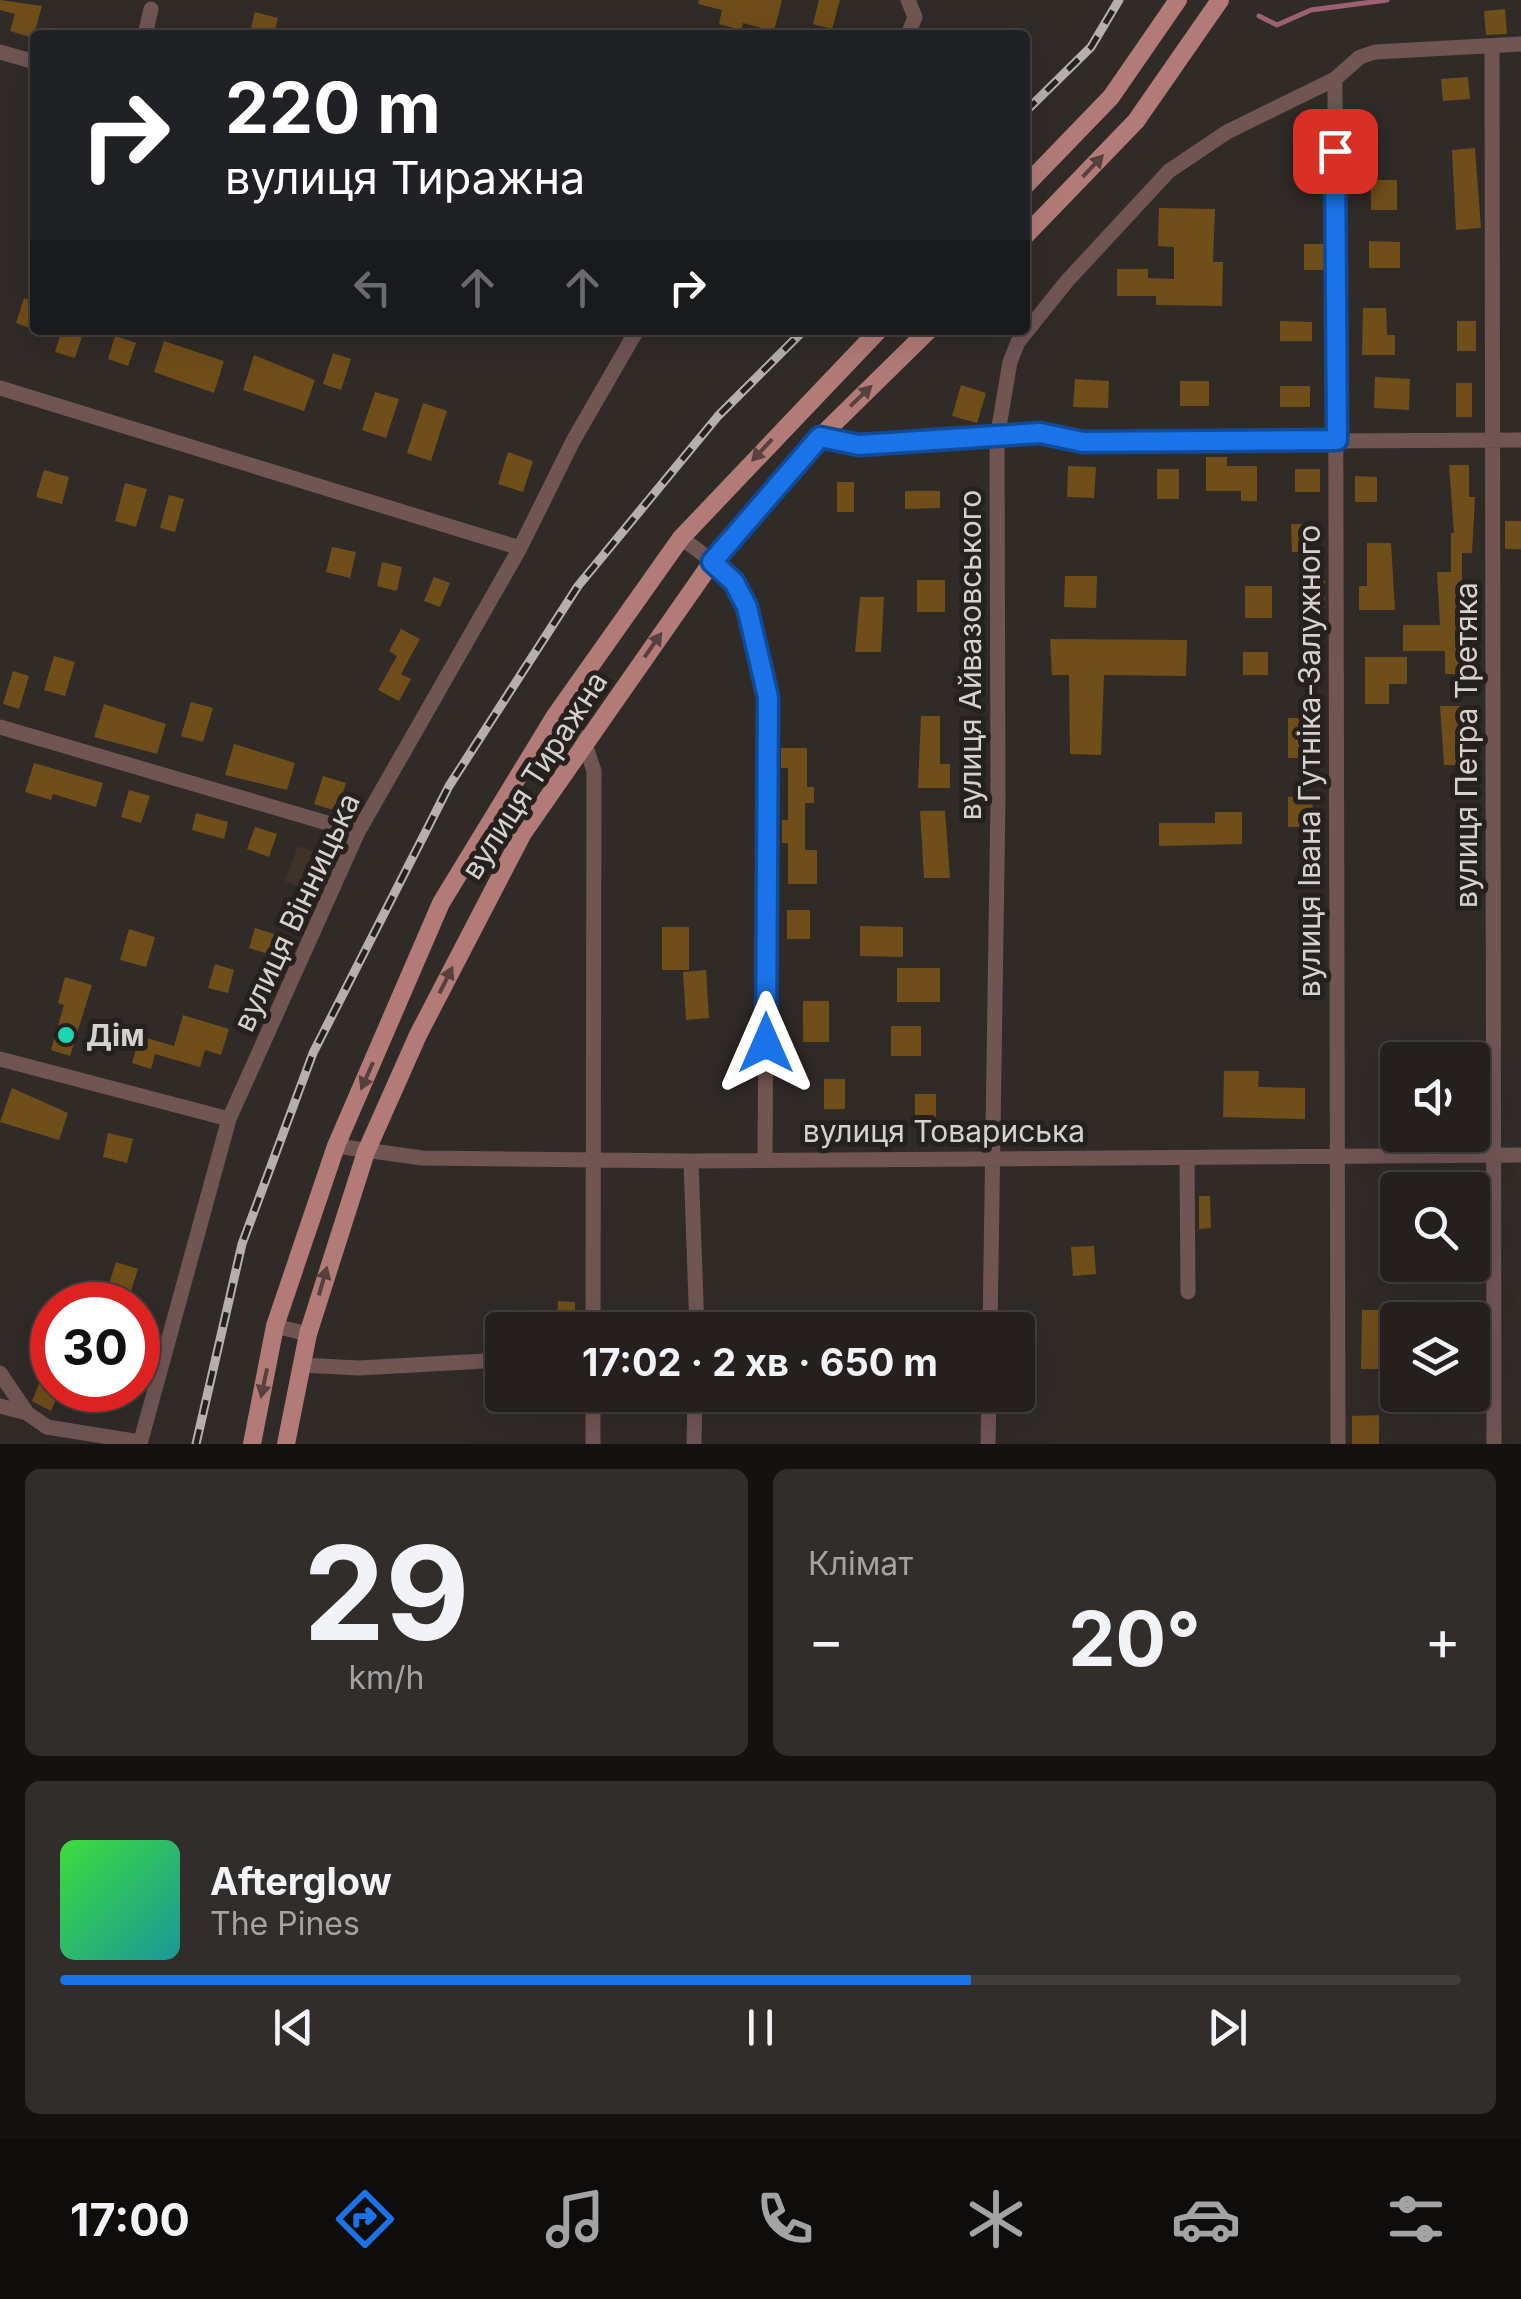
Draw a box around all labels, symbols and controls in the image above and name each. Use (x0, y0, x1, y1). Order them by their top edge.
text: 220 m (225, 65, 441, 150)
icon: right (60, 70, 190, 200)
pin (1293, 109, 1378, 194)
icon: arrive (1308, 124, 1363, 179)
text: вулиця Тиражна (225, 150, 585, 205)
one-way arrow (1081, 155, 1104, 179)
icon: left (345, 260, 400, 315)
icon: ahead (450, 260, 505, 315)
icon: ahead (555, 260, 610, 315)
icon: right (660, 260, 715, 315)
one-way arrow (849, 385, 873, 409)
one-way arrow (751, 438, 774, 462)
street label: вулиця Айвазовського (952, 490, 988, 820)
street label: вулиця Івана Гутніка-Залужного (1291, 525, 1327, 997)
street label: вулиця Петра Третяка (1448, 582, 1484, 908)
one-way arrow (643, 632, 662, 658)
street label: вулиця Тиражна (453, 664, 615, 886)
street label: вулиця Вінницька (225, 787, 367, 1037)
one-way arrow (437, 966, 454, 995)
position arrow (714, 991, 818, 1095)
place label: Дім (86, 1017, 145, 1053)
marker: Дім (55, 1024, 77, 1046)
map controls (1380, 1042, 1490, 1412)
button: sound (1380, 1042, 1490, 1152)
one-way arrow (359, 1061, 375, 1091)
street label: вулиця Товариська (803, 1113, 1085, 1149)
button: search (1380, 1172, 1490, 1282)
one-way arrow (316, 1265, 331, 1296)
speed limit sign: 30 (30, 1282, 160, 1412)
button: layers (1380, 1302, 1490, 1412)
text: 17:02 · 2 хв · 650 m (582, 1339, 938, 1385)
one-way arrow (256, 1368, 272, 1399)
text: 29 (303, 1514, 470, 1671)
text: Клімат (808, 1544, 913, 1583)
text: 20° (1068, 1593, 1201, 1684)
text: − (808, 1607, 844, 1673)
text: + (1425, 1607, 1461, 1673)
text: km/h (348, 1658, 425, 1697)
text: Afterglow (210, 1858, 392, 1904)
text: The Pines (210, 1904, 360, 1943)
icon: previous (266, 2000, 321, 2055)
icon: pause (733, 2000, 788, 2055)
icon: next (1200, 2000, 1255, 2055)
icon: directions (330, 2184, 400, 2254)
icon: music (540, 2184, 610, 2254)
icon: phone (750, 2184, 820, 2254)
icon: climate (961, 2184, 1031, 2254)
icon: car (1171, 2184, 1241, 2254)
icon: filters (1381, 2184, 1451, 2254)
text: 17:00 (70, 2192, 190, 2247)

